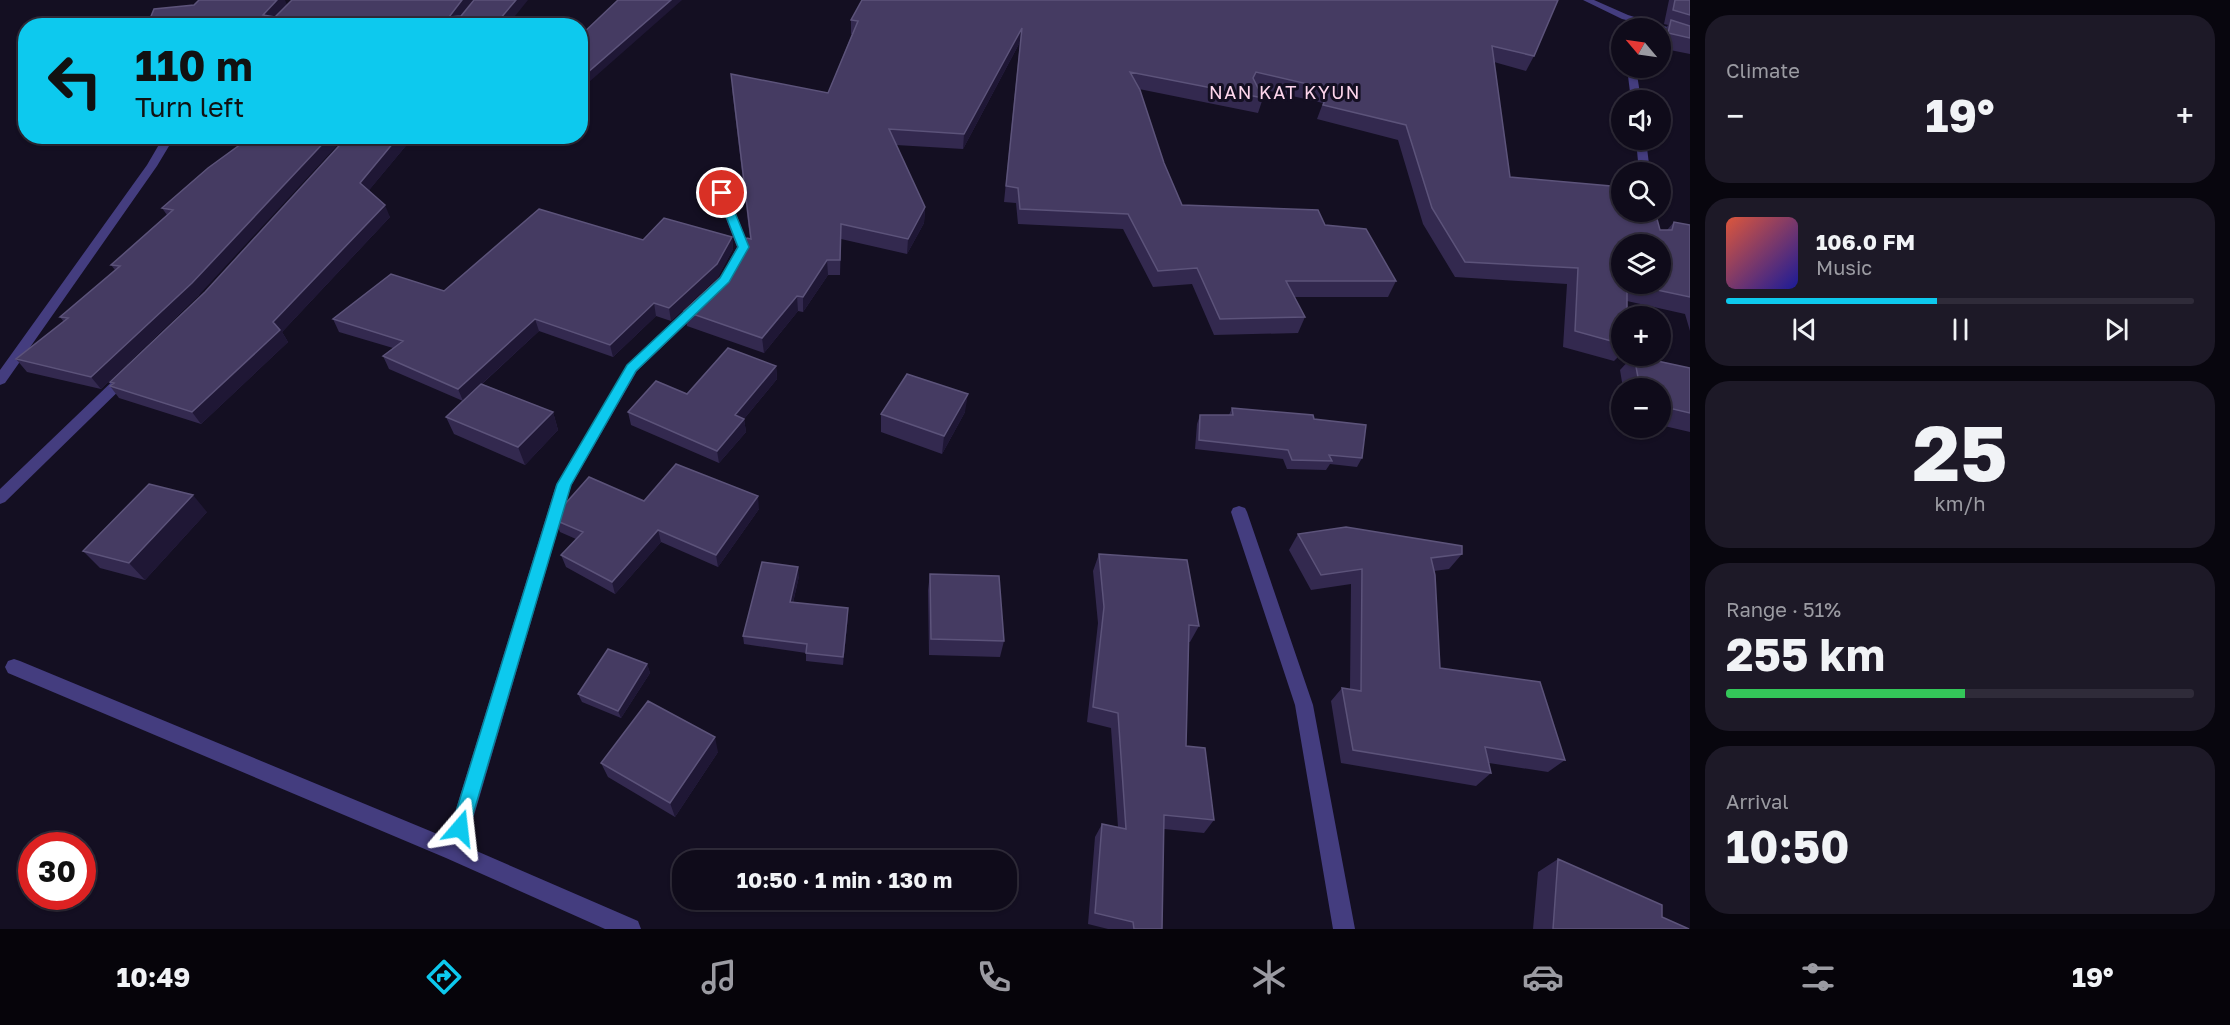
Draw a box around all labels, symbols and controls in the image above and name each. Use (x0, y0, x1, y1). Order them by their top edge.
north arrow (1611, 18, 1671, 78)
map controls (1611, 18, 1671, 438)
text: 110 m (135, 40, 253, 90)
icon: left (36, 42, 114, 120)
text: Climate (1726, 58, 1800, 82)
district label: NAN KAT KYUN (1209, 81, 1361, 103)
text: 19° (1925, 88, 1995, 142)
button: sound (1611, 90, 1671, 150)
text: Turn left (135, 91, 244, 123)
text: − (1726, 96, 1744, 135)
text: + (2176, 96, 2194, 135)
button: search (1611, 162, 1671, 222)
pin (696, 167, 747, 218)
icon: arrive (705, 176, 738, 209)
text: 106.0 FM (1816, 228, 1915, 255)
button: layers (1611, 234, 1671, 294)
text: Music (1816, 255, 1872, 279)
button: + (1611, 306, 1671, 366)
icon: previous (1788, 313, 1821, 346)
icon: pause (1944, 313, 1977, 346)
icon: next (2100, 313, 2133, 346)
button: − (1611, 378, 1671, 438)
text: 25 (1912, 405, 2008, 498)
text: km/h (1935, 491, 1985, 515)
text: Range · 51% (1726, 597, 1841, 621)
text: 255 km (1726, 627, 1885, 681)
text: Arrival (1726, 789, 1789, 813)
position arrow (428, 796, 492, 860)
text: 10:50 (1726, 819, 1850, 873)
speed limit sign: 30 (18, 832, 96, 910)
text: 10:50 · 1 min · 130 m (737, 866, 952, 893)
icon: directions (423, 956, 465, 998)
icon: music (698, 956, 740, 998)
icon: phone (973, 956, 1015, 998)
icon: climate (1248, 956, 1290, 998)
icon: car (1522, 956, 1564, 998)
icon: filters (1797, 956, 1839, 998)
text: 10:49 (116, 961, 191, 993)
text: 19° (2072, 961, 2114, 993)

